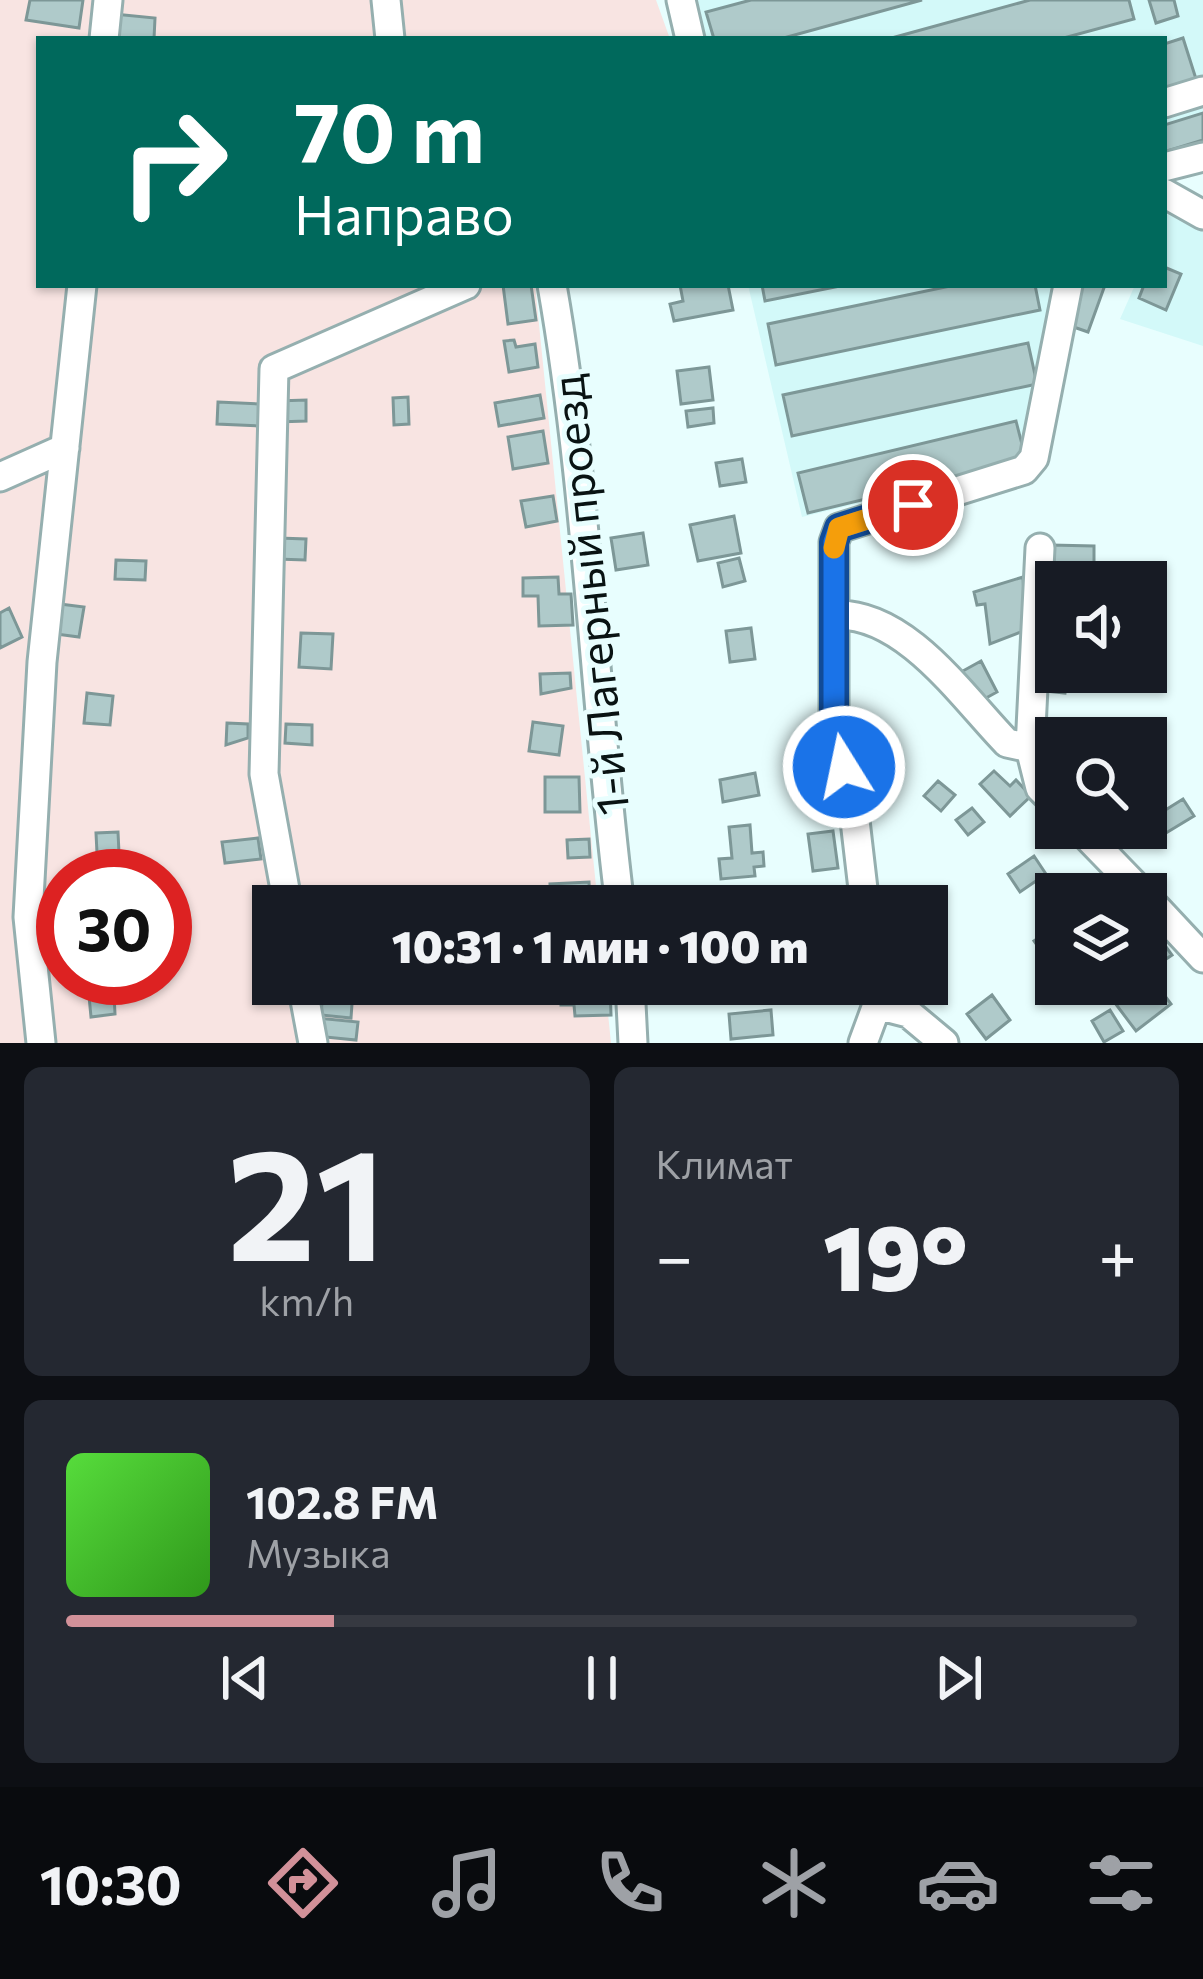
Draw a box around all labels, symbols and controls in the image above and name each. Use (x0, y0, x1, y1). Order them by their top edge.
text: 70 m (294, 78, 485, 180)
icon: right (96, 84, 252, 240)
text: Направо (294, 180, 514, 246)
street label: 1-й Лагерный проезд (538, 372, 638, 818)
pin (862, 454, 964, 556)
icon: arrive (880, 472, 946, 538)
map controls (1035, 561, 1167, 1005)
button: sound (1035, 561, 1167, 693)
position arrow (781, 704, 907, 830)
button: search (1035, 717, 1167, 849)
speed limit sign: 30 (36, 849, 192, 1005)
button: layers (1035, 873, 1167, 1005)
text: 10:31 · 1 мин · 100 m (392, 917, 808, 972)
text: 21 (227, 1102, 386, 1293)
text: Климат (656, 1139, 793, 1187)
text: 19° (823, 1199, 968, 1310)
text: − (656, 1214, 693, 1295)
text: + (1098, 1214, 1137, 1295)
text: km/h (259, 1276, 354, 1324)
text: 102.8 FM (246, 1473, 439, 1528)
text: Музыка (246, 1528, 390, 1576)
icon: previous (212, 1645, 278, 1711)
icon: pause (569, 1645, 635, 1711)
icon: next (926, 1645, 992, 1711)
icon: directions (261, 1841, 345, 1925)
icon: music (425, 1841, 509, 1925)
icon: phone (588, 1841, 672, 1925)
icon: climate (752, 1841, 836, 1925)
icon: car (916, 1841, 1000, 1925)
icon: filters (1079, 1841, 1163, 1925)
text: 10:30 (40, 1850, 182, 1916)

